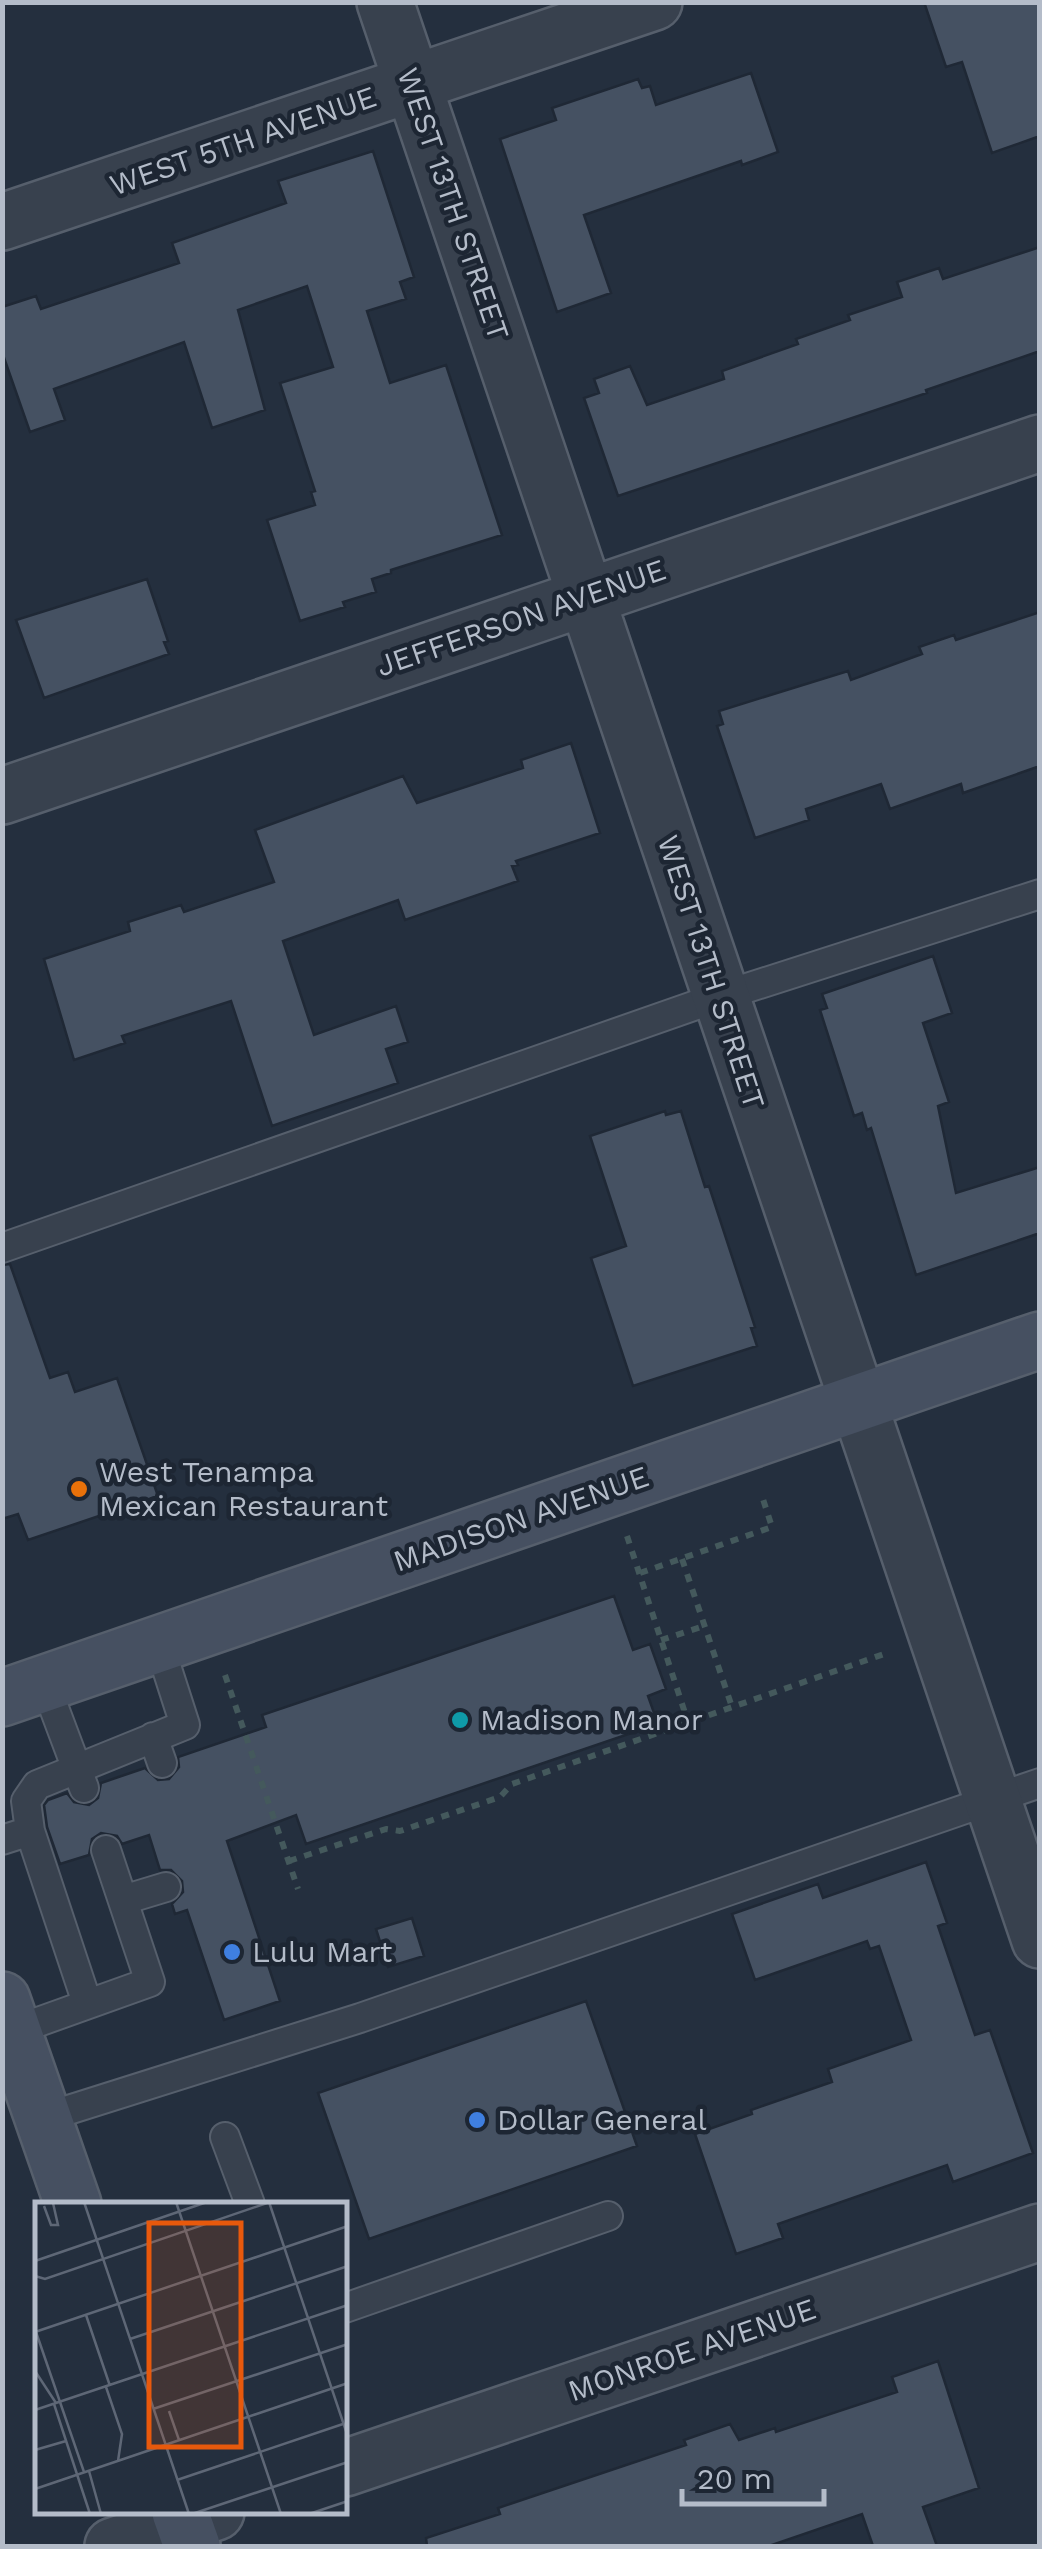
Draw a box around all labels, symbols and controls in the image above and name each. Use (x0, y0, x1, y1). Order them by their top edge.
street label: WEST 13TH STREET (390, 63, 517, 345)
street label: WEST 5TH AVENUE (105, 78, 381, 203)
street label: JEFFERSON AVENUE (372, 552, 670, 683)
street label: WEST 13TH STREET (651, 831, 772, 1113)
place label: West Tenampa Mexican Restaurant (99, 1454, 388, 1523)
street label: MADISON AVENUE (389, 1458, 653, 1579)
marker: West Tenampa Mexican Restaurant (68, 1478, 90, 1500)
place label: Madison Manor (480, 1702, 703, 1737)
marker: Madison Manor (449, 1709, 471, 1731)
place label: Lulu Mart (252, 1934, 393, 1969)
marker: Lulu Mart (221, 1941, 243, 1963)
place label: Dollar General (497, 2102, 707, 2137)
marker: Dollar General (466, 2109, 488, 2131)
inset map (35, 2202, 348, 2514)
street label: MONROE AVENUE (563, 2291, 820, 2408)
scale bar (682, 2444, 824, 2506)
text: 20 m (697, 2461, 772, 2496)

